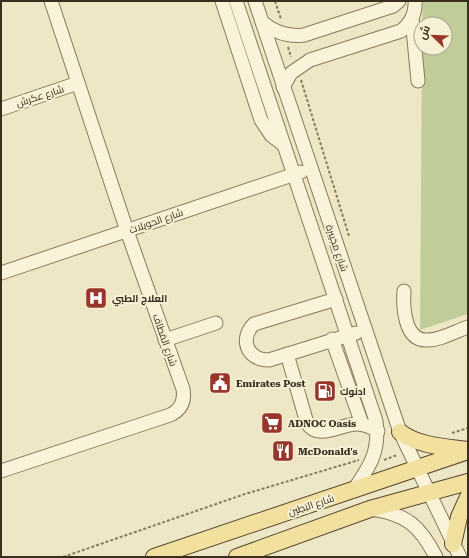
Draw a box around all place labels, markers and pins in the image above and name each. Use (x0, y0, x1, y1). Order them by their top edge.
hospital icon: العلاج الطبي (83, 285, 109, 311)
place label: العلاج الطبي (112, 293, 167, 307)
public building icon: Emirates Post (207, 370, 233, 396)
place label: Emirates Post (236, 378, 306, 389)
fuel station icon: ادنوك (312, 378, 338, 404)
place label: ادنوك (340, 386, 366, 398)
supermarket icon: ADNOC Oasis (259, 410, 285, 436)
place label: ADNOC Oasis (288, 418, 356, 429)
restaurant icon: McDonald's (270, 438, 296, 464)
place label: McDonald's (298, 446, 358, 457)

